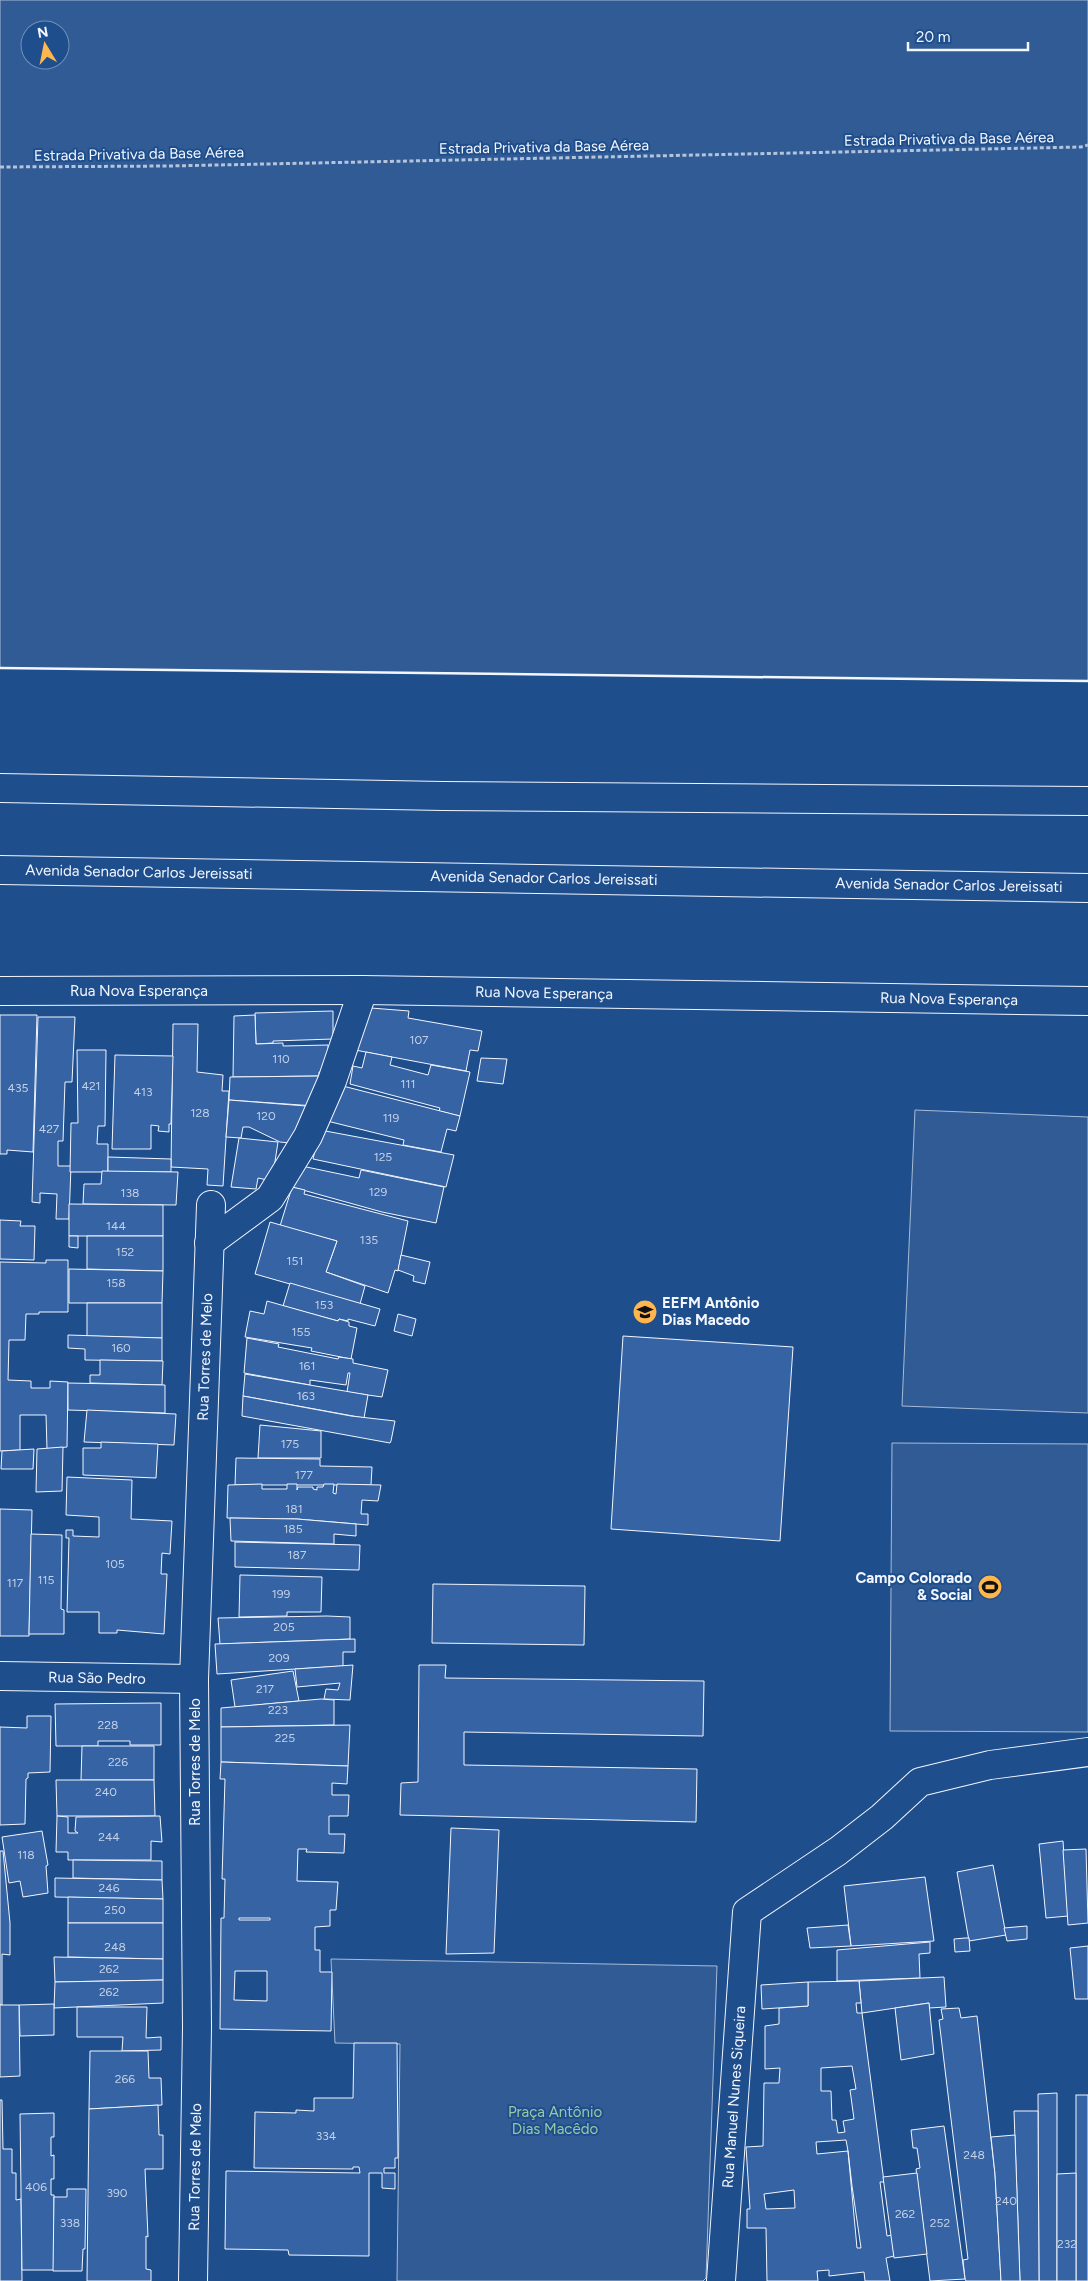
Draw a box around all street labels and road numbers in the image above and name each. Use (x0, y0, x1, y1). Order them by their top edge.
street label: Estrada Privativa da Base Aérea (844, 128, 1054, 150)
street label: Estrada Privativa da Base Aérea (439, 136, 649, 158)
street label: Estrada Privativa da Base Aérea (34, 143, 244, 165)
street label: Avenida Senador Carlos Jereissati (25, 861, 253, 883)
street label: Avenida Senador Carlos Jereissati (430, 867, 658, 889)
street label: Avenida Senador Carlos Jereissati (835, 874, 1063, 896)
street label: Rua Nova Esperança (70, 982, 208, 1000)
street label: Rua Nova Esperança (475, 983, 613, 1003)
street label: Rua Nova Esperança (880, 989, 1018, 1009)
street label: Rua Torres de Melo (194, 1293, 216, 1421)
street label: Rua São Pedro (48, 1668, 146, 1688)
street label: Rua Torres de Melo (186, 1698, 204, 1826)
street label: Rua Manuel Nunes Siqueira (719, 2005, 749, 2189)
street label: Rua Torres de Melo (185, 2103, 205, 2231)

